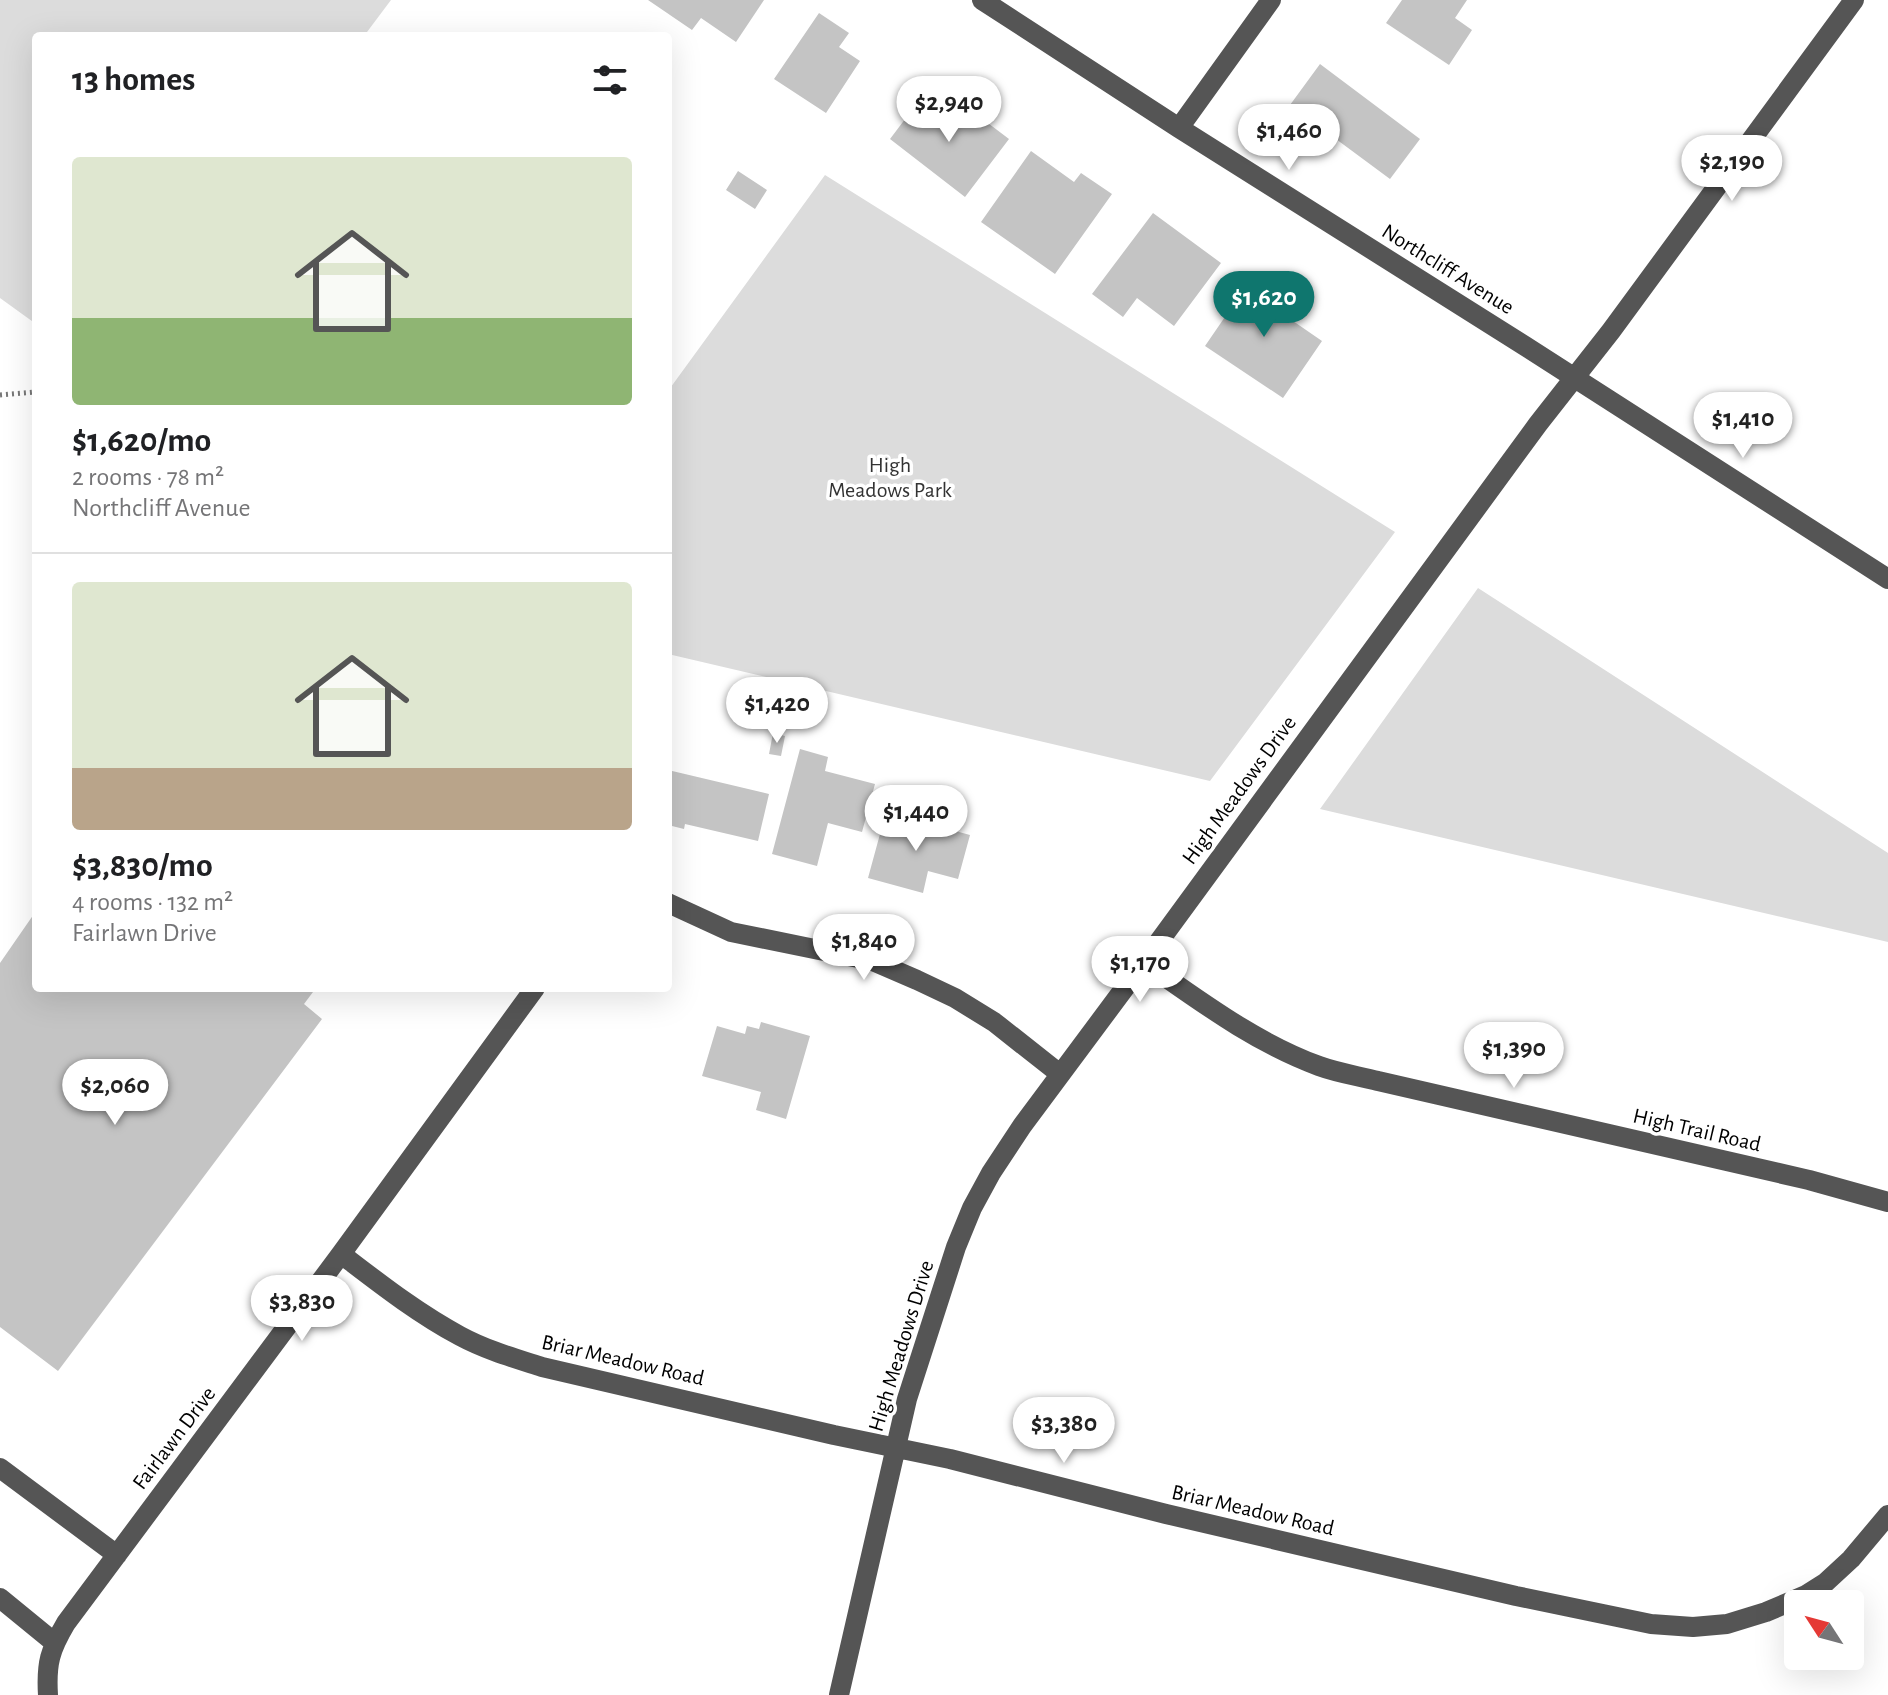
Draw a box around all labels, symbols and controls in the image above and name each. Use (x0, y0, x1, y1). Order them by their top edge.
icon: filters (588, 58, 632, 102)
text: 13 homes (72, 63, 195, 97)
pin: $2,940 (884, 76, 1014, 144)
text: $2,940 (914, 89, 984, 115)
pin: $1,460 (1224, 104, 1354, 172)
text: $1,460 (1256, 117, 1322, 143)
pin: $2,190 (1667, 135, 1797, 203)
text: $2,190 (1699, 148, 1765, 174)
icon: home (280, 209, 424, 353)
street label: Northcliff Avenue (1378, 220, 1518, 318)
pin: $1,620 (1199, 271, 1329, 339)
text: $1,620 (1231, 284, 1297, 310)
pin: $1,410 (1678, 392, 1808, 460)
text: $1,410 (1712, 405, 1775, 431)
text: $1,620/mo (72, 424, 211, 458)
park label: High Meadows Park (828, 454, 952, 501)
text: 2 rooms · 78 m² (72, 464, 224, 490)
text: Northcliff Avenue (72, 495, 251, 521)
icon: home (280, 634, 424, 778)
pin: $1,420 (712, 677, 842, 745)
text: $1,420 (744, 690, 810, 716)
street label: High Meadows Drive (1178, 712, 1300, 868)
pin: $1,440 (851, 785, 981, 853)
text: $1,440 (883, 798, 949, 824)
text: $3,830/mo (72, 849, 213, 883)
text: 4 rooms · 132 m² (72, 889, 233, 915)
pin: $1,840 (799, 914, 929, 982)
text: Fairlawn Drive (72, 920, 217, 946)
text: $1,840 (831, 927, 897, 953)
pin: $1,170 (1075, 936, 1205, 1004)
text: $1,170 (1109, 949, 1171, 975)
pin: $1,390 (1449, 1022, 1579, 1090)
text: $1,390 (1482, 1035, 1546, 1061)
pin: $2,060 (50, 1059, 180, 1127)
text: $2,060 (80, 1072, 150, 1098)
street label: High Trail Road (1631, 1105, 1763, 1155)
street label: High Meadows Drive (865, 1258, 937, 1434)
pin: $3,830 (237, 1275, 367, 1343)
text: $3,830 (269, 1288, 335, 1314)
street label: Briar Meadow Road (540, 1331, 706, 1389)
street label: Fairlawn Drive (128, 1382, 220, 1494)
pin: $3,380 (999, 1397, 1129, 1465)
text: $3,380 (1031, 1410, 1097, 1436)
street label: Briar Meadow Road (1170, 1481, 1336, 1539)
north arrow (1784, 1590, 1864, 1670)
map controls (1784, 1590, 1864, 1670)

